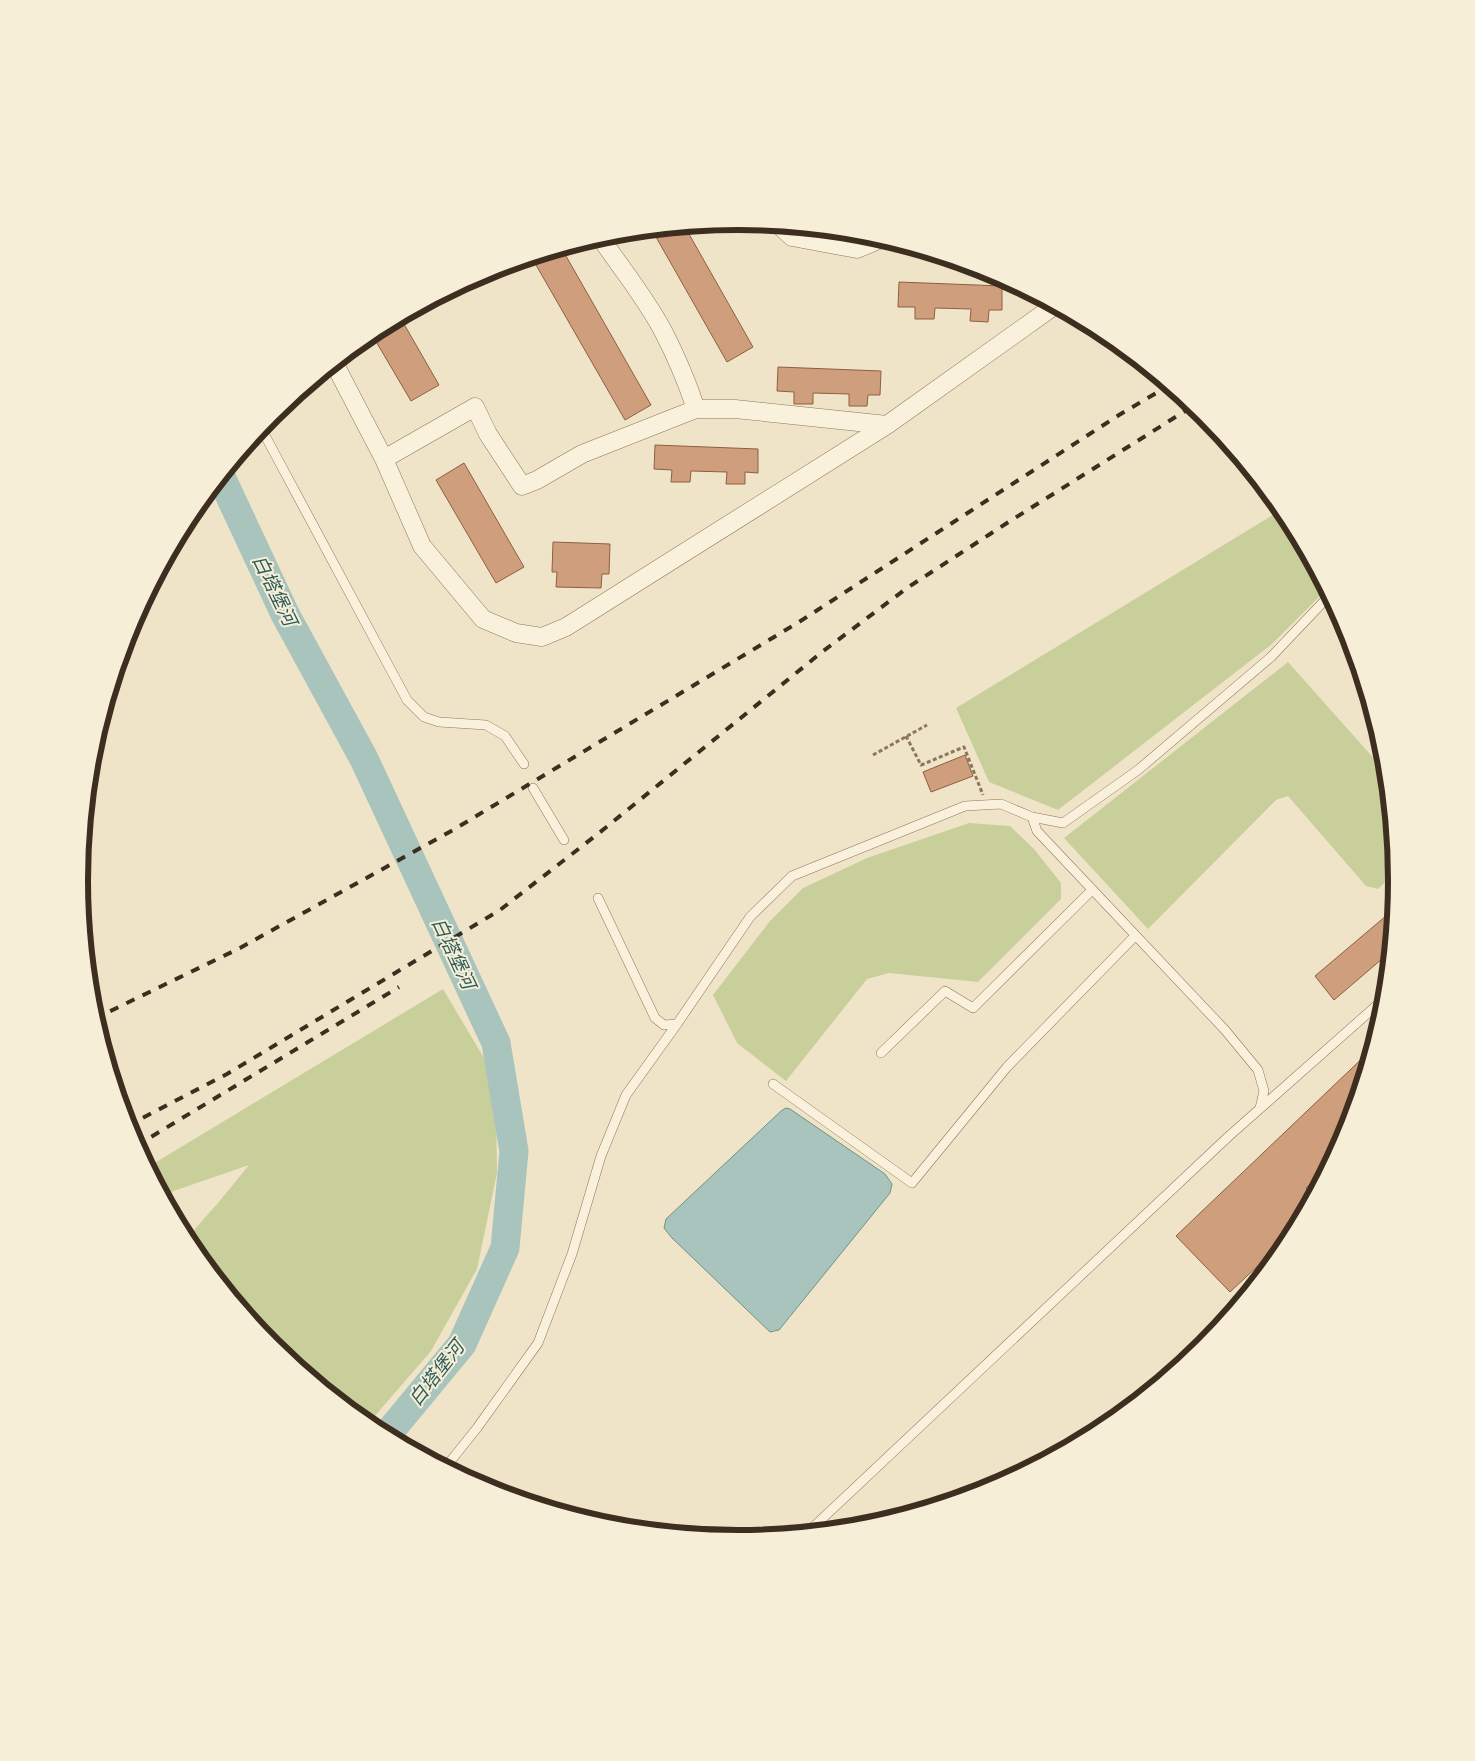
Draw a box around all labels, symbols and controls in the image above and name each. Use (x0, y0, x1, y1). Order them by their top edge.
water label: 白塔堡河 (248, 551, 304, 633)
water label: 白塔堡河 (427, 913, 483, 996)
water label: 白塔堡河 (403, 1333, 471, 1410)

